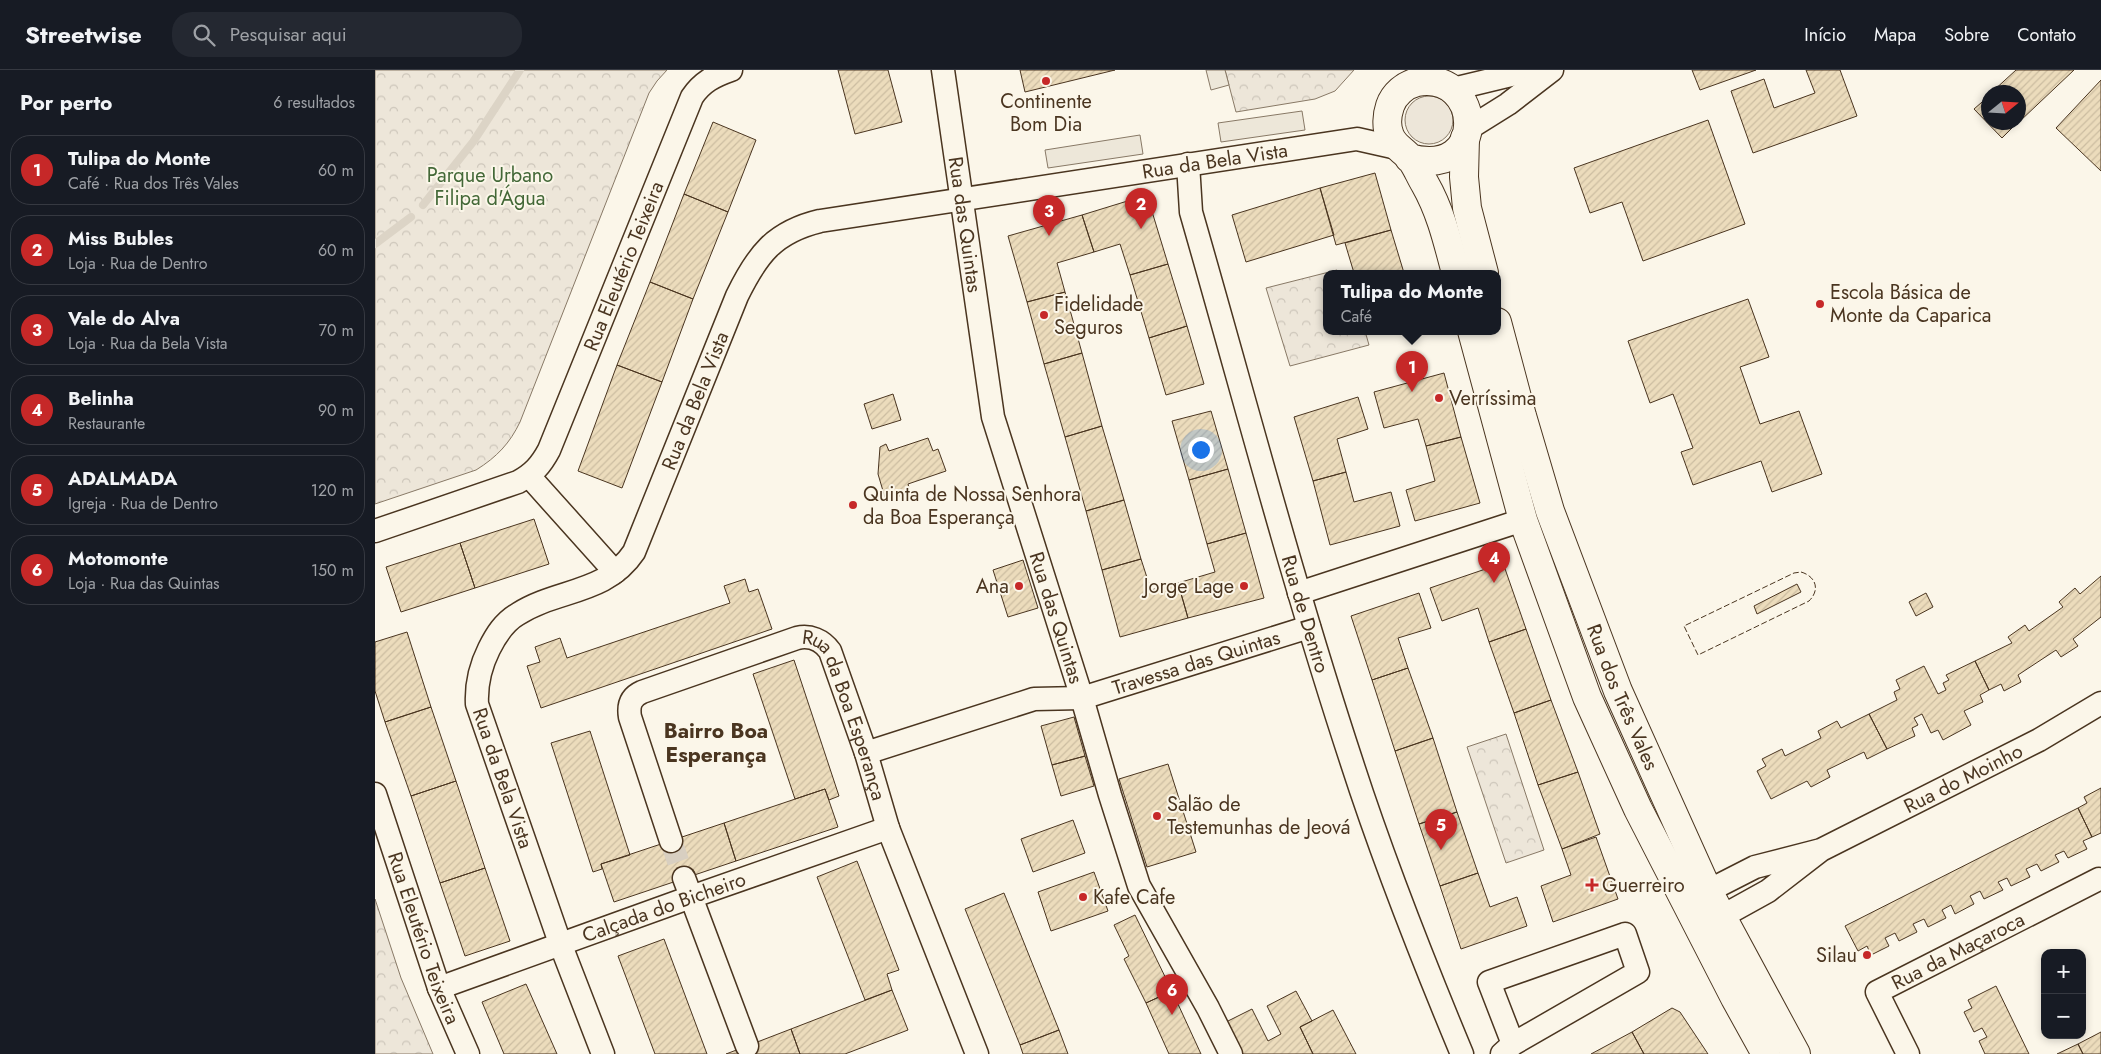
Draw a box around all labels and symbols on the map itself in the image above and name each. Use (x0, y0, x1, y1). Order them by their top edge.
marker: Continente Bom Dia (1040, 75, 1052, 87)
north arrow (1981, 85, 2026, 130)
place label: Continente Bom Dia (1000, 87, 1092, 139)
street label: Rua da Bela Vista (1140, 136, 1290, 187)
street label: Rua das Quintas (941, 155, 989, 294)
park label: Parque Urbano Filipa d'Água (427, 161, 553, 213)
street label: Rua Eleutério Teixeira (577, 177, 671, 355)
pin: 2 (1125, 188, 1157, 229)
pin: 3 (1033, 195, 1065, 236)
place label: Escola Básica de Monte da Caparica (1830, 278, 1991, 330)
place label: Fidelidade Seguros (1054, 290, 1143, 342)
marker: Escola Básica de Monte da Caparica (1814, 298, 1826, 310)
marker: Fidelidade Seguros (1038, 309, 1050, 321)
street label: Rua da Bela Vista (654, 327, 736, 475)
pin: 1 (1396, 351, 1428, 392)
place label: Verríssima (1449, 384, 1536, 413)
marker: Verríssima (1433, 392, 1445, 404)
your location (1188, 437, 1214, 463)
place label: Quinta de Nossa Senhora da Boa Esperança (863, 480, 1081, 532)
marker: Quinta de Nossa Senhora da Boa Esperança (847, 499, 859, 511)
pin: 4 (1478, 542, 1510, 583)
street label: Rua das Quintas (1022, 548, 1091, 687)
street label: Rua de Dentro (1274, 552, 1336, 677)
place label: Ana (976, 572, 1009, 601)
place label: Jorge Lage (1141, 572, 1234, 601)
marker: Ana (1013, 580, 1025, 592)
marker: Jorge Lage (1238, 580, 1250, 592)
street label: Rua dos Três Vales (1579, 620, 1666, 775)
street label: Rua da Boa Esperança (801, 623, 893, 804)
street label: Travessa das Quintas (1109, 623, 1284, 703)
street label: Rua da Bela Vista (465, 704, 540, 852)
district label: Bairro Boa Esperança (664, 716, 768, 770)
street label: Rua do Moinho (1899, 736, 2028, 821)
place label: Salão de Testemunhas de Jeová (1167, 790, 1350, 842)
pin: 5 (1425, 809, 1457, 850)
marker: Salão de Testemunhas de Jeová (1151, 810, 1163, 822)
street label: Rua Eleutério Teixeira (380, 848, 467, 1029)
street label: Calçada do Bicheiro (578, 865, 750, 950)
place label: Guerreiro (1602, 871, 1685, 900)
marker: Guerreiro (1586, 879, 1598, 891)
place label: Kafe Cafe (1093, 883, 1175, 912)
marker: Kafe Cafe (1077, 891, 1089, 903)
street label: Rua da Maçaroca (1886, 905, 2030, 997)
place label: Silau (1816, 941, 1857, 970)
marker: Silau (1861, 949, 1873, 961)
pin: 6 (1156, 974, 1188, 1015)

